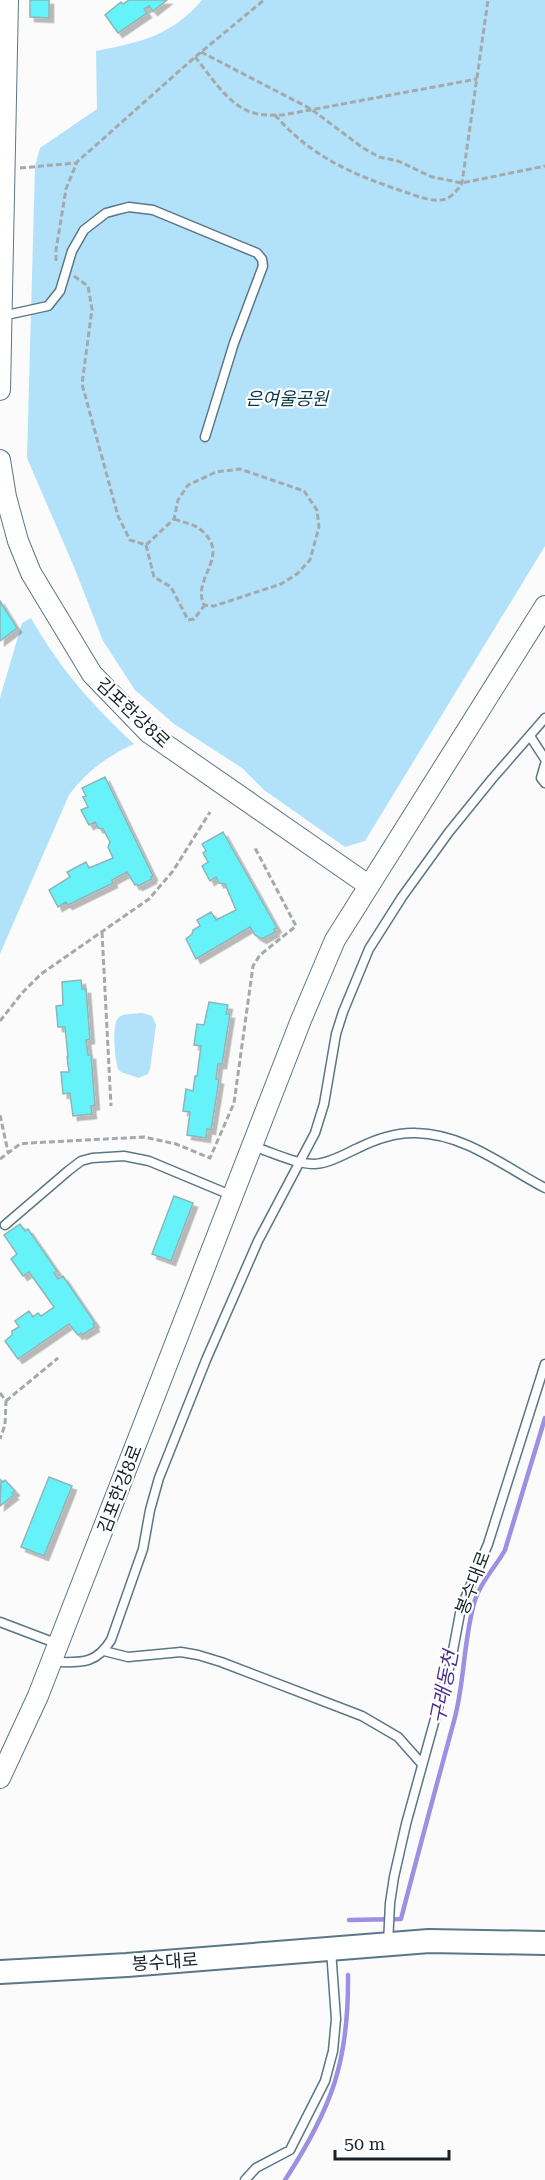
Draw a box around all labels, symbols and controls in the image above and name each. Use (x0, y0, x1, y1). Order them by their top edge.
park label: 은여울공원 (246, 388, 330, 409)
street label: 김포한강8로 (92, 673, 174, 752)
street label: 김포한강8로 (93, 1442, 146, 1536)
street label: 봉수대로 (451, 1548, 494, 1618)
water label: 구래동천 (425, 1646, 463, 1725)
street label: 봉수대로 (131, 1949, 199, 1974)
scale bar (335, 2123, 449, 2161)
text: 50 m (344, 2133, 385, 2154)

